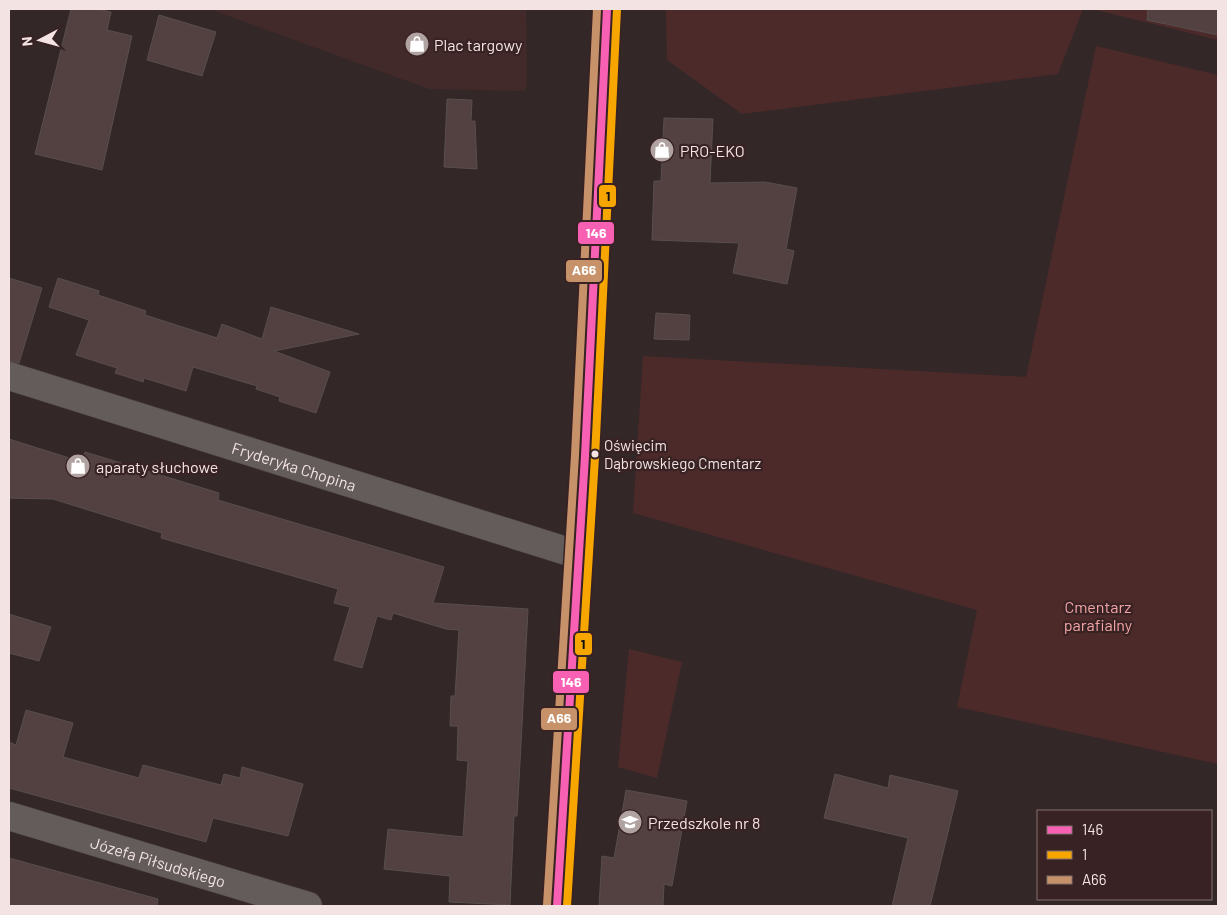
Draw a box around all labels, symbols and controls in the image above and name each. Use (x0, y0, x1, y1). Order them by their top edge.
north arrow (15, 15, 65, 65)
shop icon: Plac targowy (404, 31, 430, 57)
place label: Plac targowy (434, 35, 523, 54)
text: N (18, 36, 36, 47)
shop icon: PRO-EKO (649, 137, 675, 163)
place label: PRO-EKO (680, 141, 745, 160)
line badge: 1 (598, 184, 617, 208)
text: 1 (606, 187, 611, 204)
line badge: 146 (577, 221, 615, 245)
text: 146 (586, 224, 607, 241)
line badge: A66 (565, 259, 603, 283)
text: A66 (572, 261, 597, 278)
place label: Oświęcim Dąbrowskiego Cmentarz (604, 436, 761, 472)
street label: Fryderyka Chopina (230, 437, 359, 494)
marker: Oświęcim Dąbrowskiego Cmentarz (590, 449, 600, 459)
shop icon: aparaty słuchowe (65, 453, 91, 479)
place label: aparaty słuchowe (96, 457, 218, 476)
park label: Cmentarz parafialny (1064, 597, 1133, 634)
line badge: 1 (574, 632, 593, 656)
text: 1 (581, 635, 586, 652)
line badge: 146 (552, 670, 590, 694)
text: 146 (561, 673, 582, 690)
line badge: A66 (540, 707, 578, 731)
text: A66 (547, 709, 572, 726)
school or university icon: Przedszkole nr 8 (617, 809, 643, 835)
legend (1037, 810, 1212, 900)
place label: Przedszkole nr 8 (648, 813, 760, 832)
text: 146 (1082, 820, 1103, 838)
street label: Józefa Piłsudskiego (89, 832, 228, 890)
text: 1 (1082, 845, 1087, 863)
text: A66 (1082, 870, 1107, 888)

